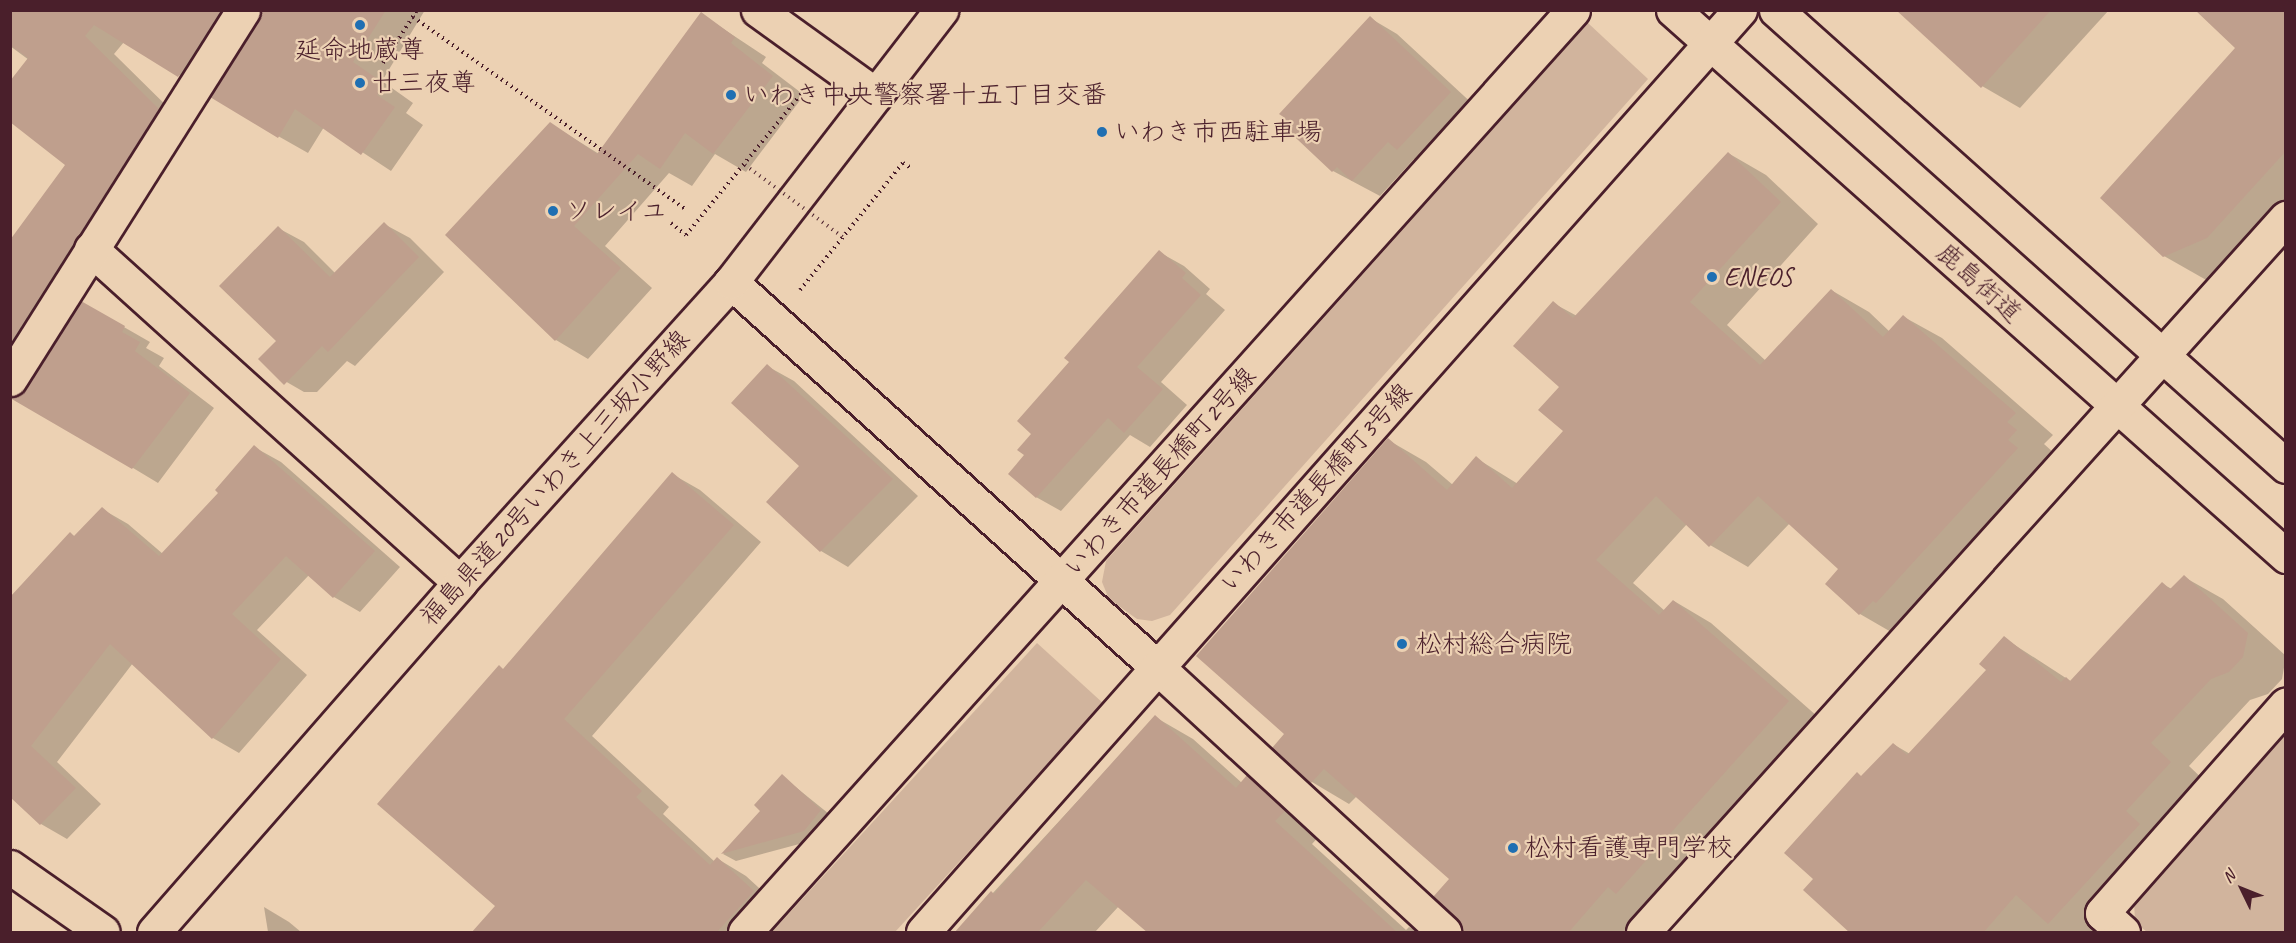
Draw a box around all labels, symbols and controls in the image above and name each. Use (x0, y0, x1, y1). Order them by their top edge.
marker: 延命地蔵尊 (353, 18, 367, 32)
place label: 延命地蔵尊 (295, 34, 425, 66)
place label: 廿三夜尊 (372, 67, 476, 99)
marker: 廿三夜尊 (353, 76, 367, 90)
place label: いわき中央警察署十五丁目交番 (743, 79, 1107, 111)
marker: いわき中央警察署十五丁目交番 (724, 88, 738, 102)
place label: いわき市西駐車場 (1114, 116, 1322, 148)
marker: いわき市西駐車場 (1095, 125, 1109, 139)
place label: ソレイユ (565, 195, 669, 227)
marker: ソレイユ (546, 204, 560, 218)
street label: 鹿島街道 (1930, 237, 2028, 329)
place label: ENEOS (1724, 261, 1792, 293)
marker: ENEOS (1705, 270, 1719, 284)
street label: 福島県道20号いわき上三坂小野線 (414, 324, 696, 632)
street label: いわき市道長橋町2号線 (1058, 361, 1262, 583)
street label: いわき市道長橋町3号線 (1214, 377, 1418, 599)
place label: 松村総合病院 (1416, 628, 1572, 660)
marker: 松村総合病院 (1393, 635, 1411, 653)
place label: 松村看護専門学校 (1525, 832, 1733, 864)
marker: 松村看護専門学校 (1506, 841, 1520, 855)
north arrow (2212, 859, 2272, 919)
text: N (2218, 866, 2240, 887)

